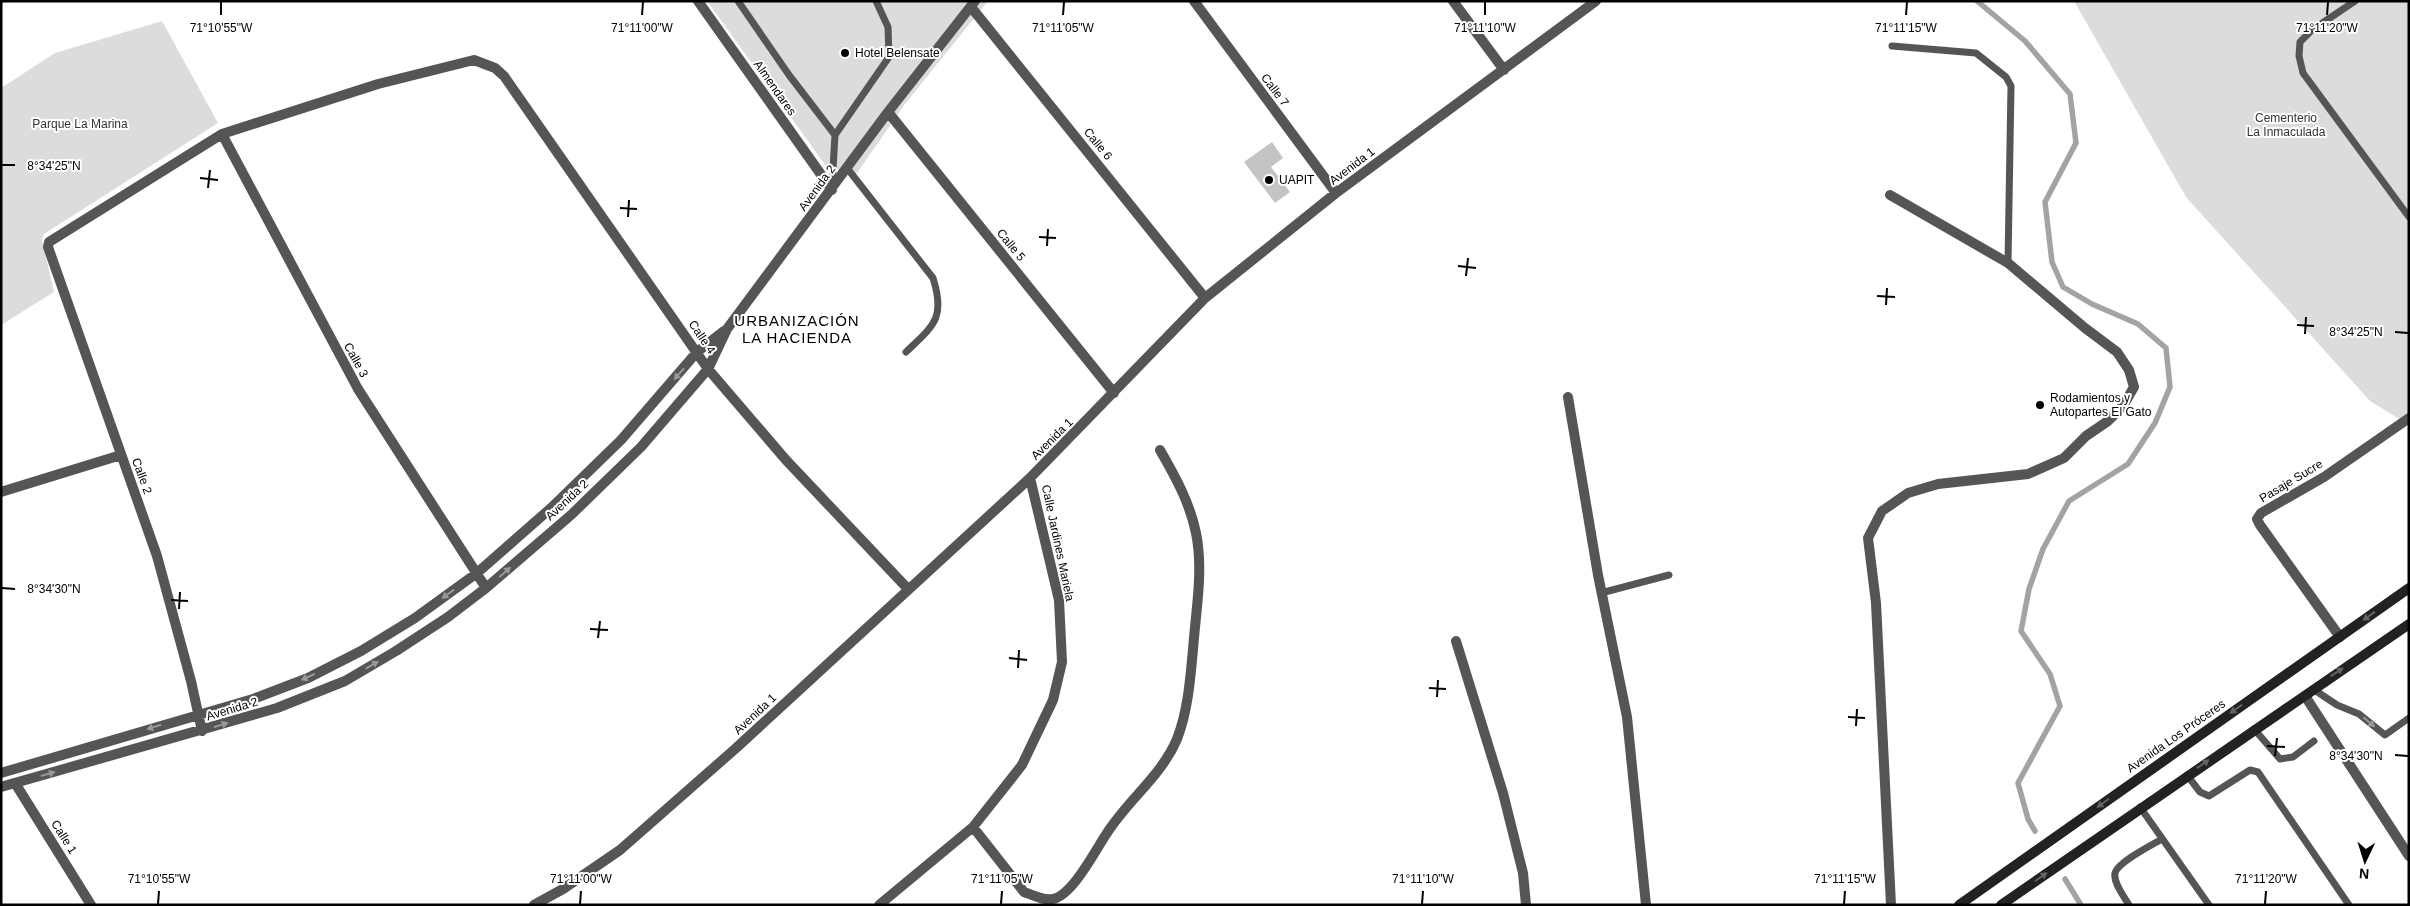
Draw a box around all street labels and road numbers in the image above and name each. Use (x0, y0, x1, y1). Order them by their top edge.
street label: Almendares (751, 58, 799, 118)
street label: Calle 7 (1258, 71, 1292, 109)
street label: Calle 6 (1081, 125, 1115, 163)
street label: Avenida 1 (1327, 144, 1378, 188)
street label: Avenida 2 (796, 162, 838, 214)
street label: Calle 5 (994, 226, 1028, 264)
street label: Calle 4 (686, 318, 718, 357)
street label: Calle 3 (341, 340, 371, 380)
street label: Avenida 1 (1028, 415, 1076, 463)
street label: Calle 2 (129, 456, 155, 496)
street label: Pasaje Sucre (2257, 456, 2325, 505)
street label: Avenida 2 (543, 477, 591, 523)
street label: Calle Jardines Mariela (1039, 483, 1077, 603)
street label: Avenida 1 (731, 691, 779, 737)
street label: Avenida 2 (205, 694, 260, 723)
street label: Avenida Los Próceres (2124, 697, 2228, 775)
street label: Calle 1 (48, 817, 80, 857)

